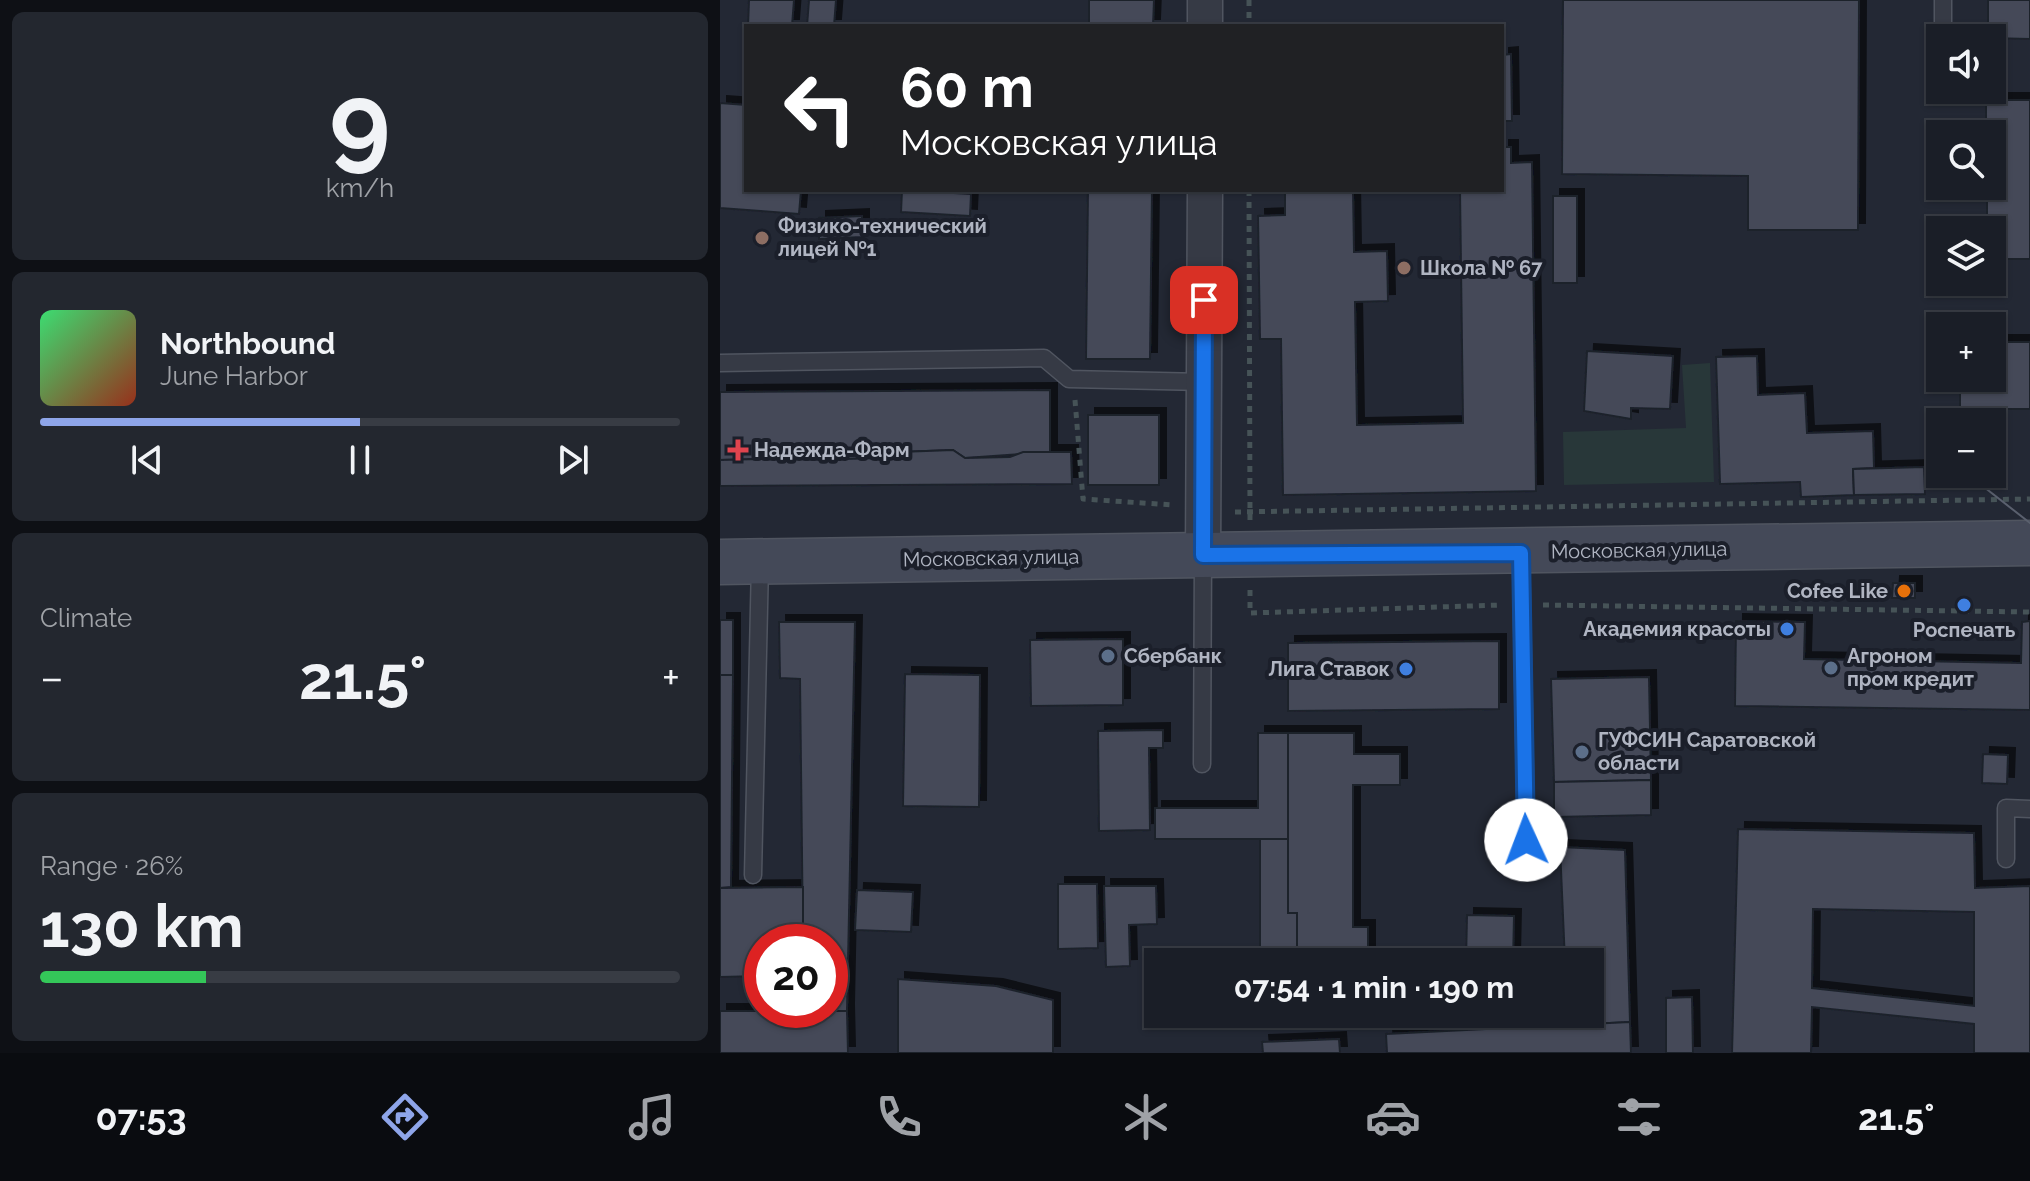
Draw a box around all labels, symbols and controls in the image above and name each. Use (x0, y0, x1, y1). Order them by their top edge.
map controls (1926, 24, 2006, 488)
button: sound (1926, 24, 2006, 104)
text: 60 m (900, 54, 1034, 120)
icon: left (768, 56, 872, 160)
text: 9 (329, 60, 391, 182)
button: search (1926, 120, 2006, 200)
text: Московская улица (900, 121, 1218, 163)
text: km/h (326, 173, 394, 203)
place label: Физико-технический лицей №1 (778, 214, 987, 261)
button: layers (1926, 216, 2006, 296)
marker: Физико-технический лицей №1 (753, 229, 771, 247)
place label: Школа № 67 (1420, 256, 1543, 280)
marker: Школа № 67 (1395, 259, 1413, 277)
pin (1170, 266, 1238, 334)
icon: arrive (1182, 278, 1226, 322)
button: + (1926, 312, 2006, 392)
text: Northbound (160, 326, 335, 361)
text: June Harbor (160, 361, 308, 391)
button: − (1926, 408, 2006, 488)
icon: previous (125, 438, 169, 482)
icon: pause (338, 438, 382, 482)
icon: next (551, 438, 595, 482)
place label: Надежда-Фарм (754, 438, 910, 462)
marker: Надежда-Фарм (729, 441, 747, 459)
street label: Московская улица (1551, 536, 1727, 564)
street label: Московская улица (903, 544, 1079, 572)
place label: Cofee Like (1787, 579, 1888, 603)
marker: Cofee Like (1895, 582, 1913, 600)
marker: Роспечать (1955, 596, 1973, 614)
text: Climate (40, 603, 132, 633)
place label: Академия красоты (1583, 617, 1771, 641)
place label: Роспечать (1913, 618, 2016, 642)
marker: Академия красоты (1778, 620, 1796, 638)
text: 21.5° (299, 643, 426, 713)
place label: Сбербанк (1124, 644, 1222, 668)
place label: Агроном пром кредит (1847, 644, 1974, 691)
marker: Сбербанк (1099, 647, 1117, 665)
text: − (40, 652, 64, 703)
text: + (662, 652, 680, 703)
place label: Лига Ставок (1268, 657, 1390, 681)
marker: Агроном пром кредит (1822, 659, 1840, 677)
marker: Лига Ставок (1397, 660, 1415, 678)
place label: ГУФСИН Саратовской области (1598, 728, 1816, 775)
marker: ГУФСИН Саратовской области (1573, 743, 1591, 761)
position arrow (1484, 798, 1568, 882)
text: Range · 26% (40, 851, 183, 881)
text: 130 km (40, 891, 244, 961)
speed limit sign: 20 (744, 924, 848, 1028)
text: 07:54 · 1 min · 190 m (1234, 970, 1514, 1005)
icon: directions (377, 1089, 433, 1145)
icon: music (624, 1089, 680, 1145)
icon: phone (871, 1089, 927, 1145)
icon: climate (1118, 1089, 1174, 1145)
icon: car (1365, 1089, 1421, 1145)
icon: filters (1611, 1089, 1667, 1145)
text: 07:53 (95, 1096, 187, 1138)
text: 21.5° (1858, 1096, 1935, 1138)

